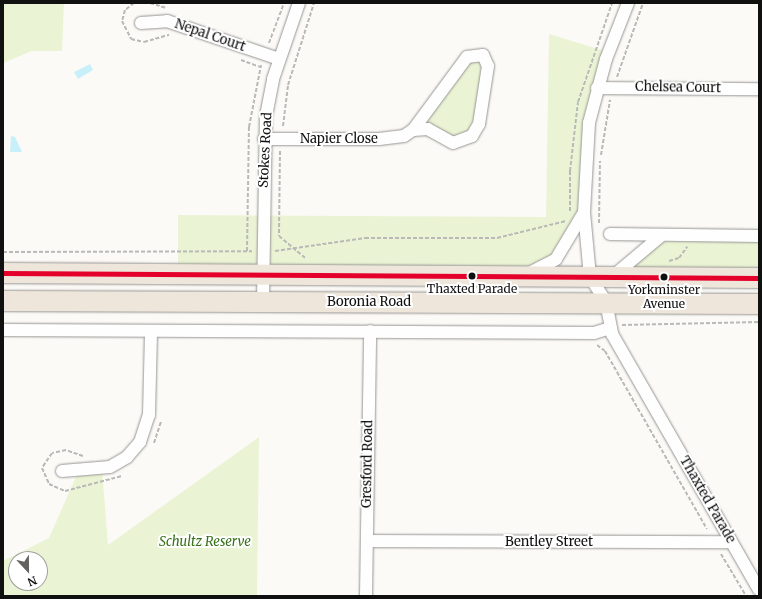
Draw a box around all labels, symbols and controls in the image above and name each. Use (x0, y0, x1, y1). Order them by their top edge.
street label: Nepal Court (173, 17, 247, 55)
street label: Chelsea Court (635, 79, 721, 97)
street label: Stokes Road (256, 112, 276, 188)
street label: Napier Close (300, 131, 378, 147)
marker: Thaxted Parade (467, 271, 477, 281)
marker: Yorkminster Avenue (659, 272, 669, 282)
place label: Thaxted Parade (427, 282, 517, 296)
place label: Yorkminster Avenue (628, 283, 700, 311)
street label: Boronia Road (327, 294, 411, 310)
street label: Gresford Road (359, 420, 377, 508)
street label: Thaxted Parade (676, 454, 738, 546)
park label: Schultz Reserve (159, 534, 251, 550)
street label: Bentley Street (505, 534, 593, 550)
north arrow (8, 551, 48, 591)
text: N (25, 573, 39, 589)

